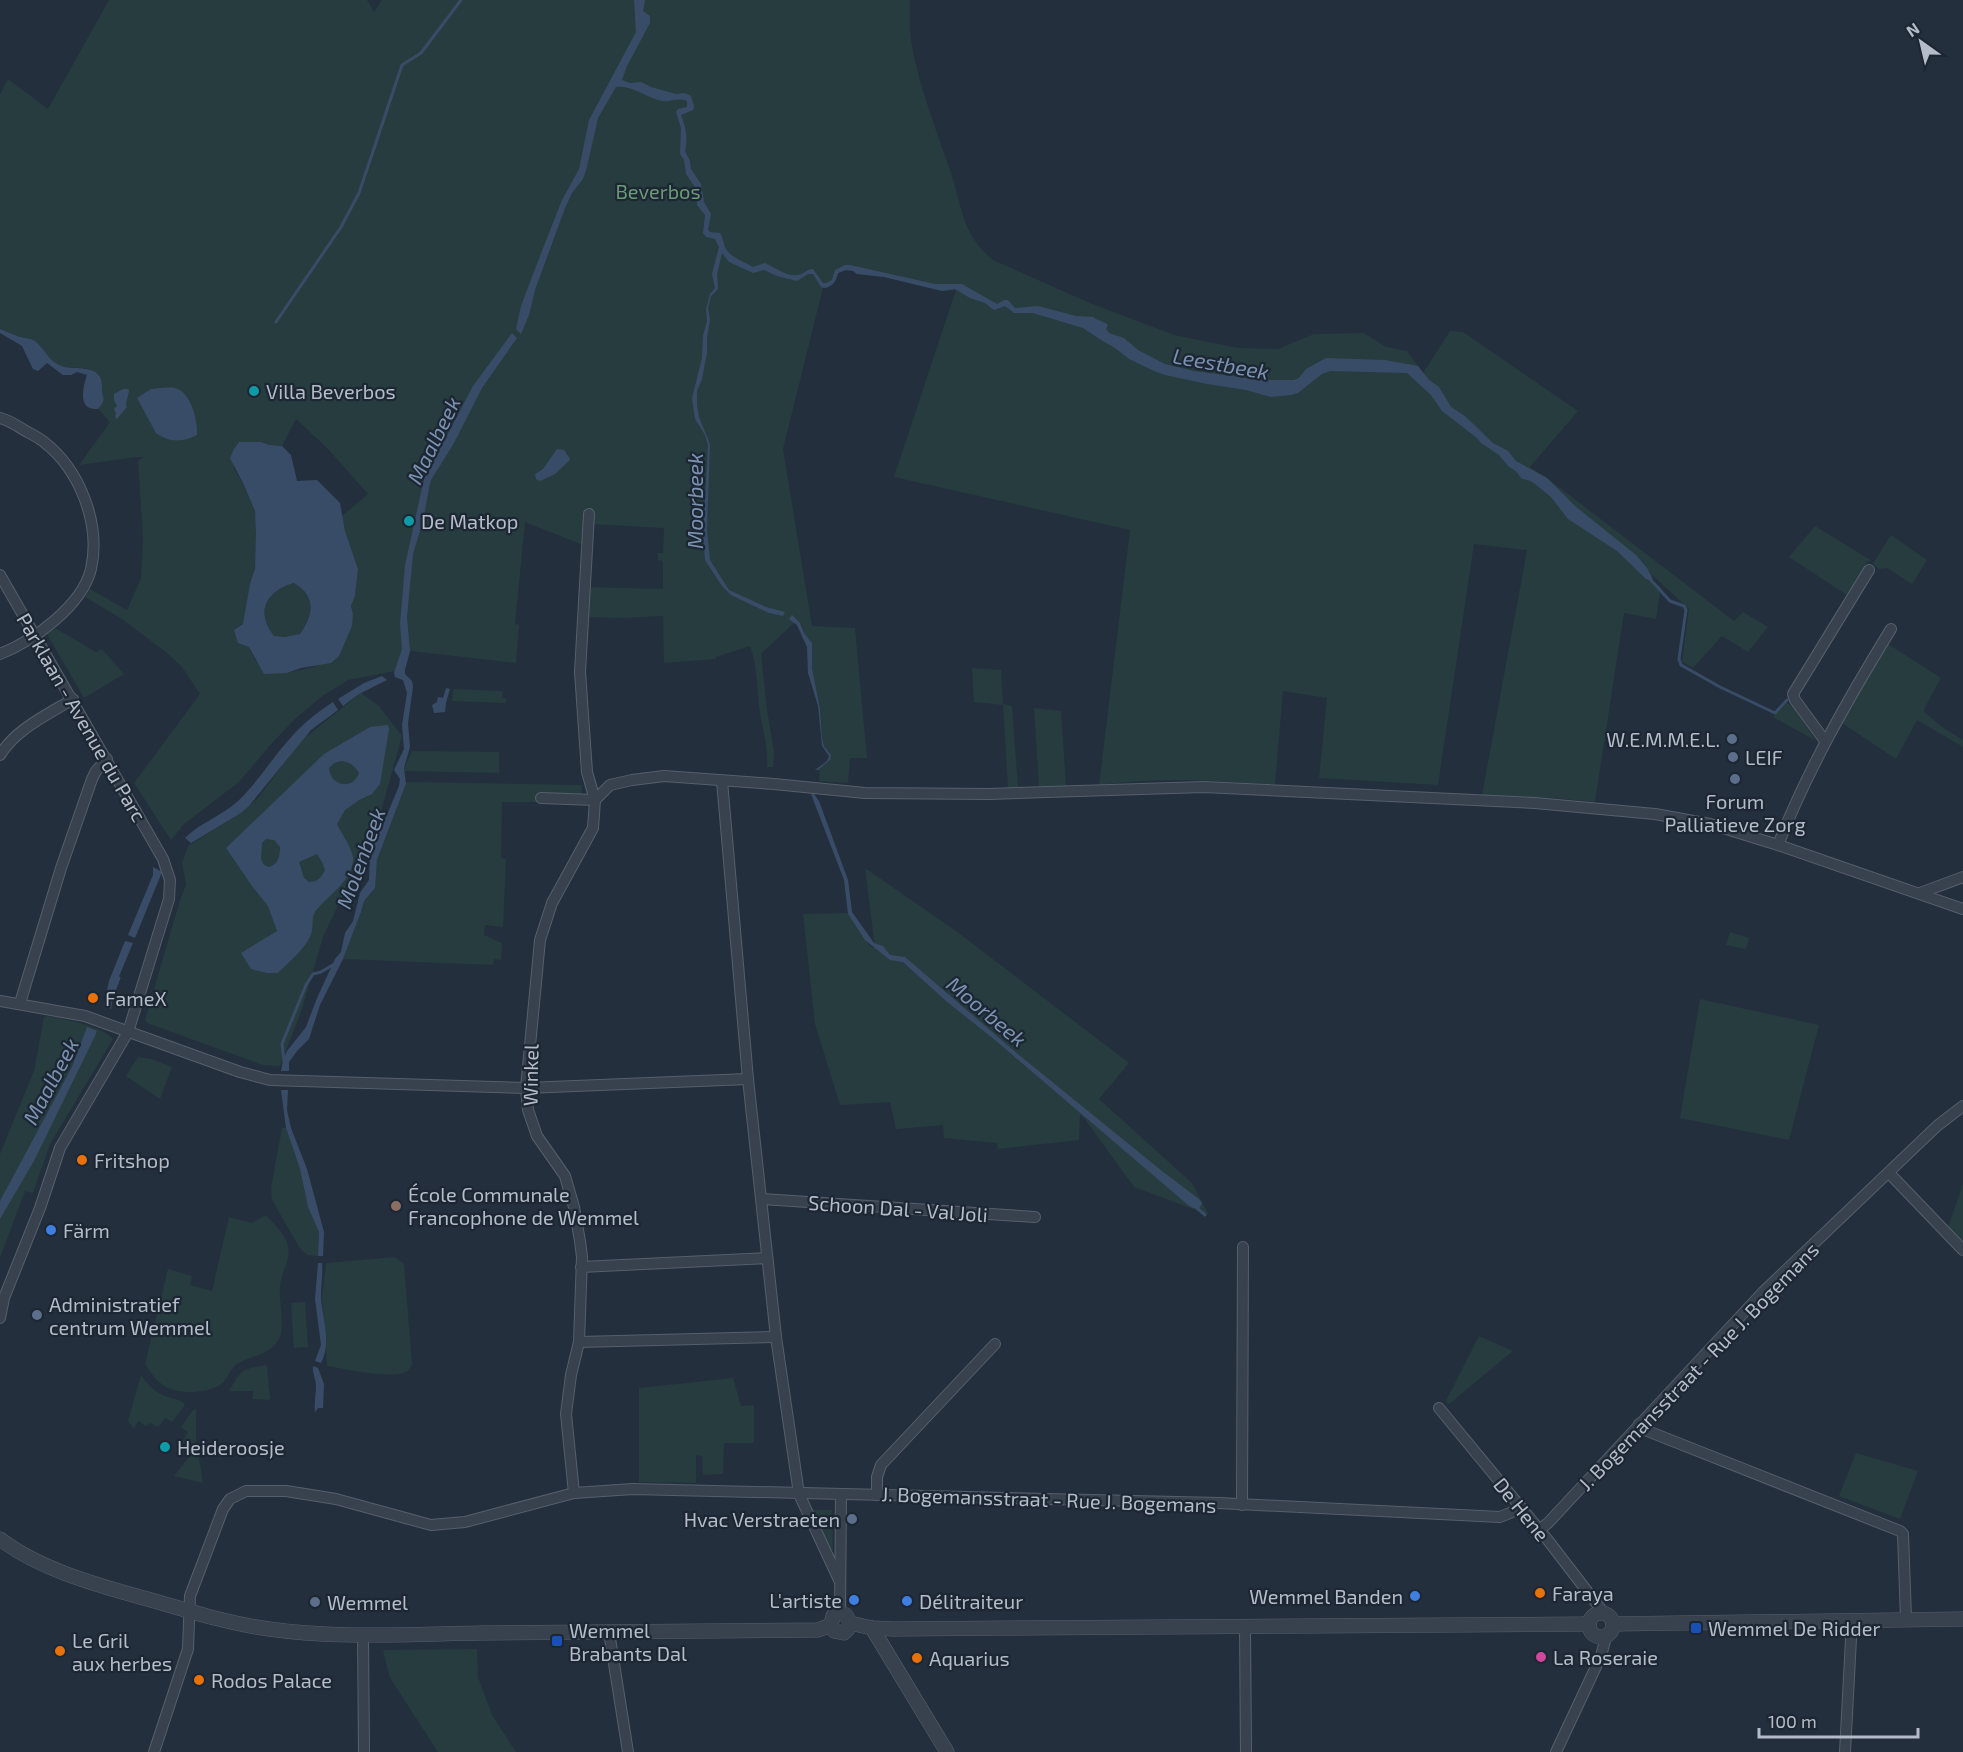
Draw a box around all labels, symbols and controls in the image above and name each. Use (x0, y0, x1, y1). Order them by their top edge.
north arrow (1891, 12, 1951, 72)
text: N (1902, 18, 1922, 40)
park label: Beverbos (615, 179, 701, 203)
water label: Leestbeek (1171, 342, 1271, 384)
place label: Villa Beverbos (266, 379, 396, 403)
marker: Villa Beverbos (247, 384, 261, 398)
water label: Maalbeek (401, 392, 465, 488)
water label: Moorbeek (682, 453, 707, 549)
place label: De Matkop (421, 509, 518, 533)
marker: De Matkop (402, 514, 416, 528)
street label: Parklaan - Avenue du Parc (12, 608, 152, 826)
place label: W.E.M.M.E.L. (1606, 727, 1720, 751)
marker: W.E.M.M.E.L. (1725, 732, 1739, 746)
place label: LEIF (1745, 745, 1783, 769)
marker: LEIF (1726, 750, 1740, 764)
marker: Forum Palliatieve Zorg (1728, 772, 1742, 786)
place label: Forum Palliatieve Zorg (1664, 789, 1806, 836)
water label: Molenbeek (330, 804, 390, 912)
water label: Moorbeek (942, 971, 1032, 1051)
place label: FameX (105, 986, 167, 1010)
marker: FameX (86, 991, 100, 1005)
water label: Maalbeek (17, 1034, 83, 1128)
street label: Winkel (517, 1044, 543, 1106)
place label: Fritshop (94, 1148, 170, 1172)
marker: Fritshop (75, 1153, 89, 1167)
place label: École Communale Francophone de Wemmel (408, 1182, 639, 1229)
street label: Schoon Dal - Val Joli (808, 1190, 988, 1226)
marker: École Communale Francophone de Wemmel (389, 1199, 403, 1213)
place label: Färm (63, 1218, 110, 1242)
marker: Färm (44, 1223, 58, 1237)
street label: J. Bogemansstraat - Rue J. Bogemans (1573, 1237, 1823, 1495)
place label: Administratief centrum Wemmel (49, 1292, 211, 1339)
marker: Administratief centrum Wemmel (30, 1308, 44, 1322)
place label: Heideroosje (177, 1435, 285, 1459)
marker: Heideroosje (158, 1440, 172, 1454)
street label: De Hene (1489, 1472, 1555, 1546)
street label: J. Bogemansstraat - Rue J. Bogemans (881, 1481, 1217, 1517)
place label: Hvac Verstraeten (684, 1507, 840, 1531)
marker: Hvac Verstraeten (845, 1512, 859, 1526)
place label: Faraya (1552, 1581, 1614, 1605)
place label: Wemmel Banden (1249, 1584, 1403, 1608)
marker: Faraya (1533, 1586, 1547, 1600)
place label: L'artiste (769, 1588, 842, 1612)
place label: Délitraiteur (919, 1589, 1023, 1613)
marker: Wemmel Banden (1408, 1589, 1422, 1603)
place label: Wemmel (327, 1590, 408, 1614)
marker: L'artiste (847, 1593, 861, 1607)
marker: Délitraiteur (900, 1594, 914, 1608)
marker: Wemmel (308, 1595, 322, 1609)
place label: Wemmel De Ridder (1708, 1616, 1881, 1640)
place label: Wemmel Brabants Dal (569, 1618, 687, 1665)
marker: Wemmel De Ridder (1689, 1621, 1703, 1635)
place label: Le Gril aux herbes (72, 1628, 172, 1675)
marker: Wemmel Brabants Dal (550, 1634, 564, 1648)
marker: Le Gril aux herbes (53, 1644, 67, 1658)
place label: La Roseraie (1553, 1645, 1658, 1669)
place label: Aquarius (929, 1646, 1010, 1670)
marker: La Roseraie (1534, 1650, 1548, 1664)
marker: Aquarius (910, 1651, 924, 1665)
place label: Rodos Palace (211, 1668, 332, 1692)
marker: Rodos Palace (192, 1673, 206, 1687)
scale bar (1759, 1701, 1918, 1739)
text: 100 m (1768, 1710, 1817, 1732)

